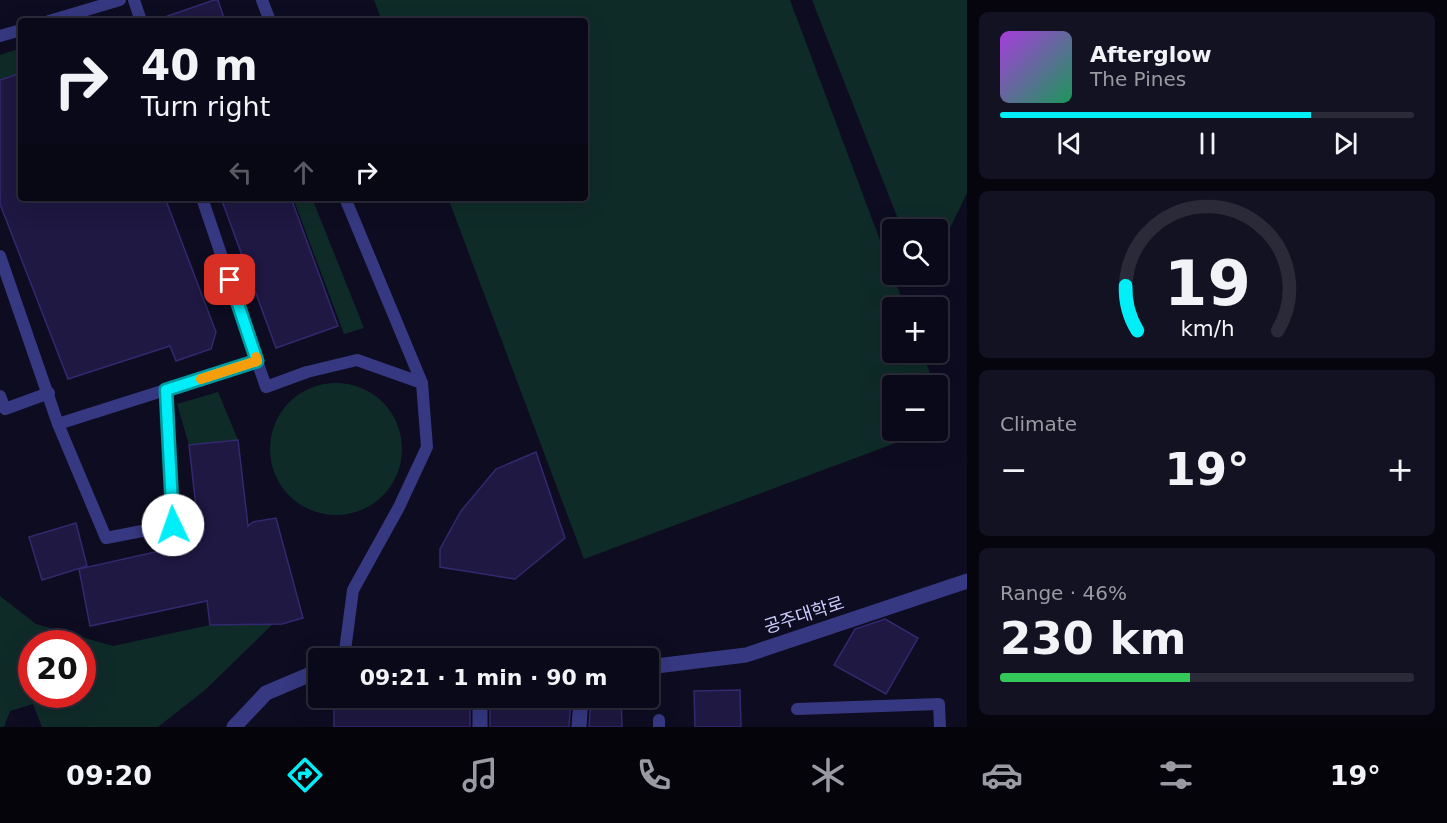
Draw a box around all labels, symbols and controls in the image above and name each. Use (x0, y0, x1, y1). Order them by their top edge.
text: 40 m (141, 41, 258, 90)
icon: right (42, 42, 120, 120)
text: Afterglow (1090, 42, 1212, 67)
text: The Pines (1090, 67, 1186, 91)
text: Turn right (141, 91, 270, 122)
icon: previous (1053, 127, 1086, 160)
icon: pause (1191, 127, 1224, 160)
icon: next (1329, 127, 1362, 160)
icon: left (224, 156, 257, 189)
icon: ahead (287, 156, 320, 189)
icon: right (350, 156, 383, 189)
map controls (882, 219, 948, 441)
button: search (882, 219, 948, 285)
text: 19 (1164, 247, 1250, 320)
pin (204, 254, 255, 305)
icon: arrive (213, 263, 246, 296)
button: + (882, 297, 948, 363)
text: km/h (1180, 317, 1234, 342)
button: − (882, 375, 948, 441)
text: Climate (1000, 412, 1077, 436)
text: 19° (1164, 443, 1250, 496)
text: − (1000, 450, 1028, 489)
text: + (1386, 450, 1414, 489)
position arrow (141, 493, 205, 557)
text: Range · 46% (1000, 581, 1127, 605)
street label: 공주대학로 (761, 592, 846, 637)
text: 230 km (1000, 612, 1186, 665)
speed limit sign: 20 (18, 630, 96, 708)
text: 09:21 · 1 min · 90 m (360, 665, 607, 690)
icon: directions (284, 754, 326, 796)
icon: music (459, 754, 501, 796)
icon: phone (633, 754, 675, 796)
icon: climate (807, 754, 849, 796)
icon: car (981, 754, 1023, 796)
icon: filters (1155, 754, 1197, 796)
text: 09:20 (66, 760, 152, 791)
text: 19° (1330, 760, 1381, 791)

